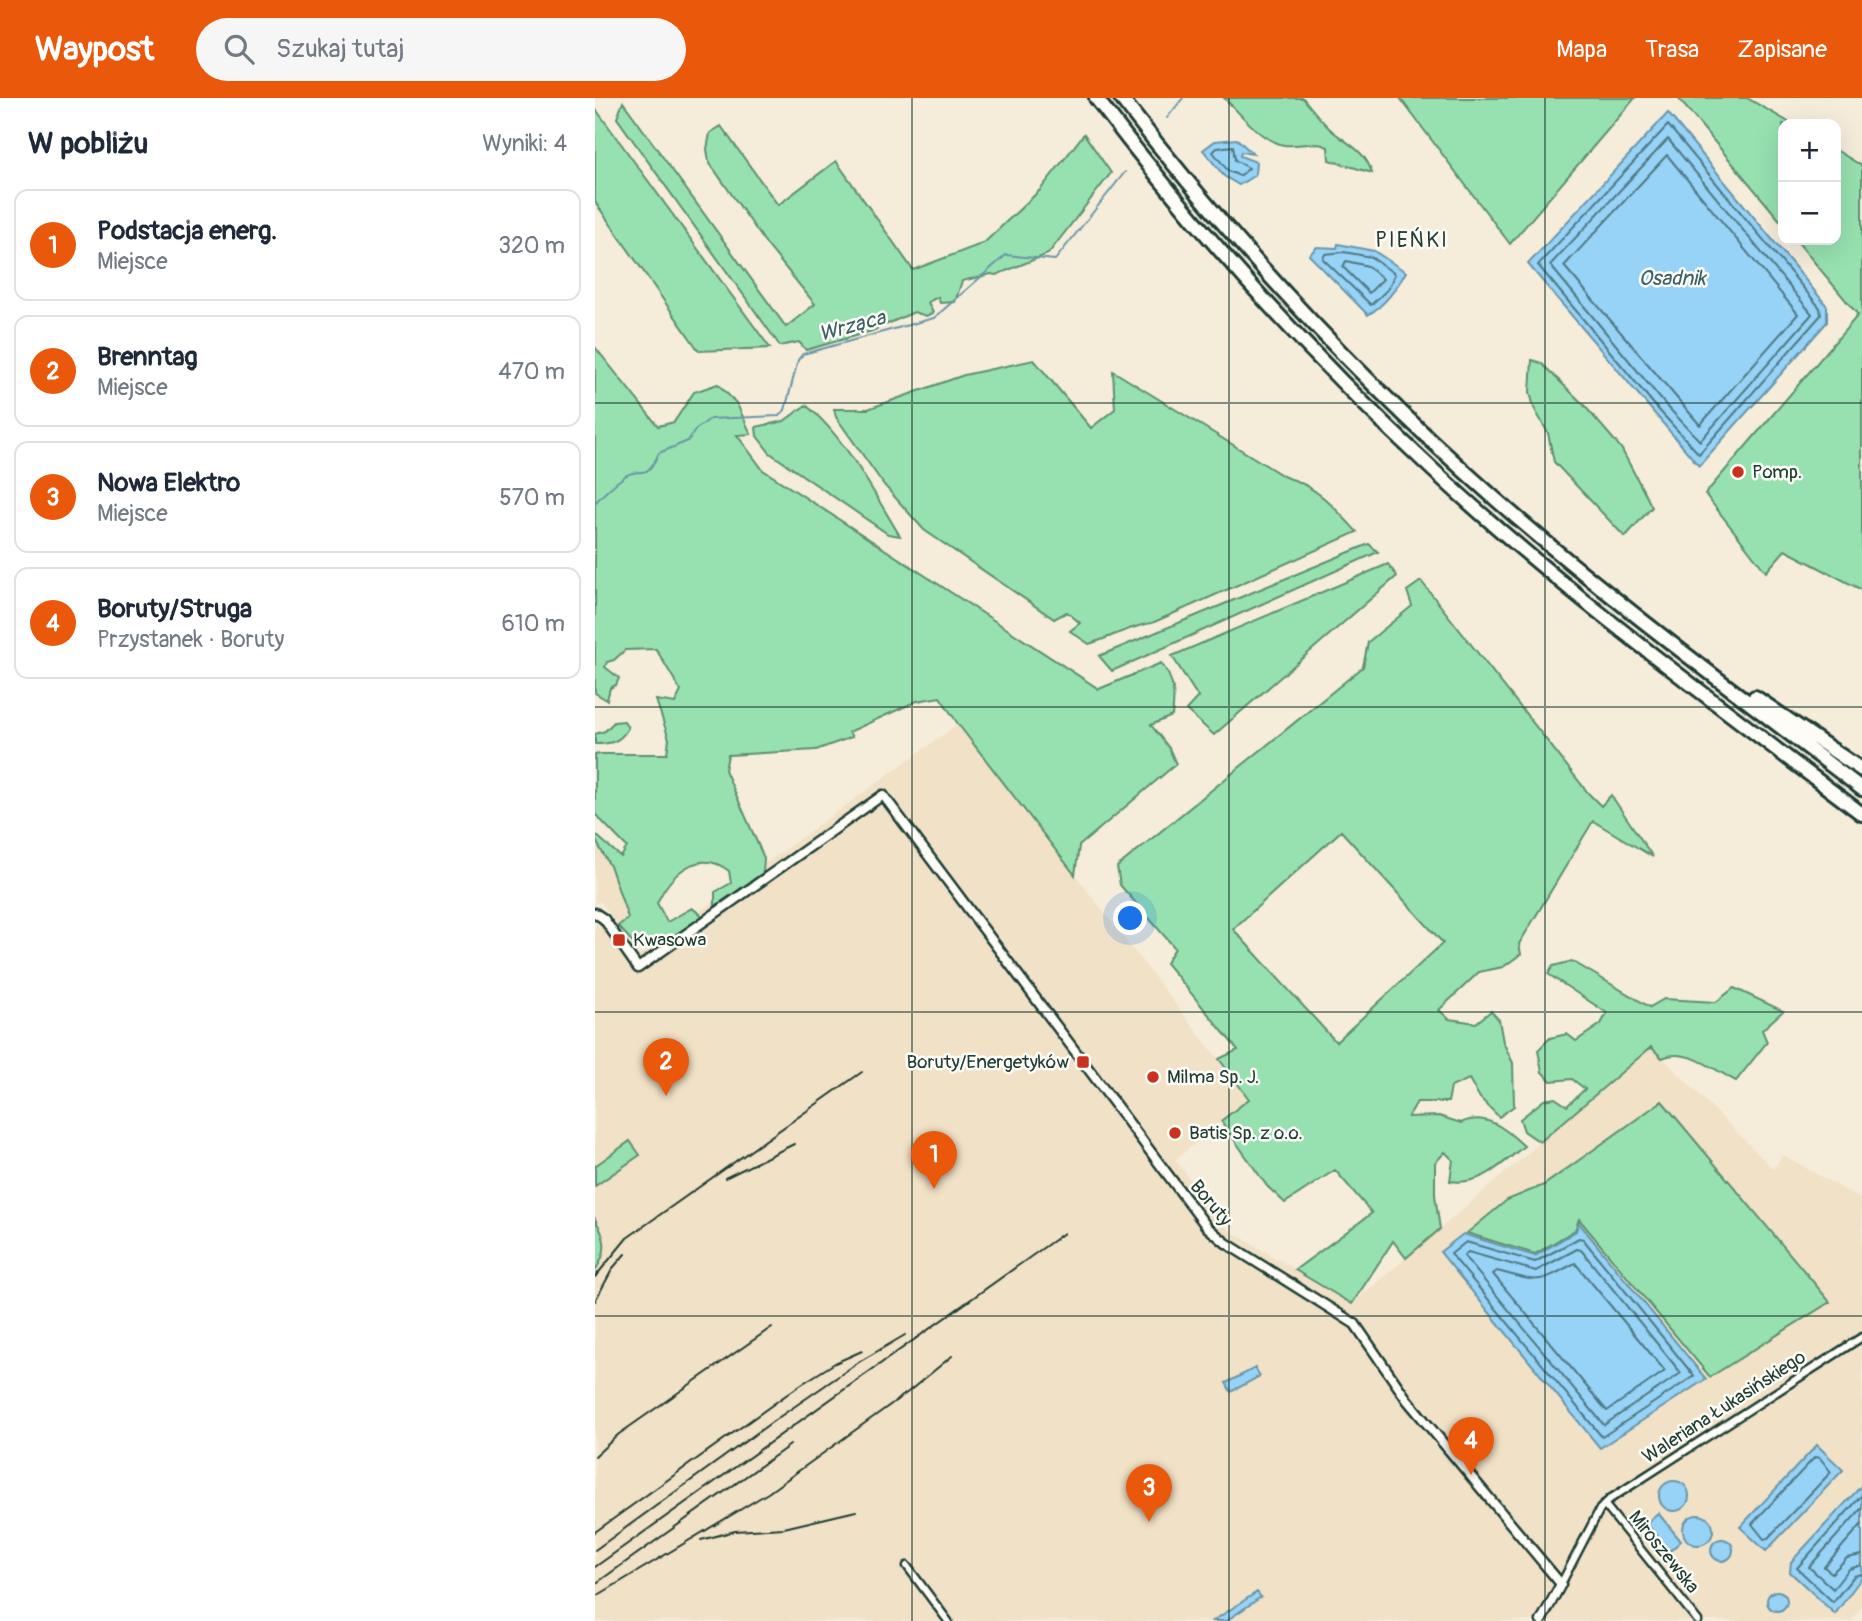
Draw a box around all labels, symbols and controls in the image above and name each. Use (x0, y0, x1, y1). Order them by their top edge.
search box (196, 18, 686, 81)
text: Waypost (35, 29, 154, 70)
icon: search (220, 30, 258, 68)
text: Szukaj tutaj (276, 33, 404, 65)
text: Mapa (1556, 35, 1607, 64)
text: Trasa (1645, 35, 1699, 64)
text: Zapisane (1737, 35, 1827, 64)
map controls (1778, 119, 1841, 245)
button: + (1778, 119, 1841, 182)
text: W pobliżu (28, 125, 148, 162)
text: Wyniki: 4 (482, 129, 567, 158)
button: − (1778, 182, 1841, 245)
text: Podstacja energ. (97, 215, 277, 247)
district label: PIEŃKI (1375, 227, 1449, 254)
text: 1 (49, 231, 58, 260)
text: 320 m (498, 231, 565, 260)
text: Miejsce (97, 247, 168, 276)
water label: Osadnik (1638, 265, 1708, 292)
water label: Wrząca (816, 304, 889, 348)
text: Brenntag (97, 341, 198, 373)
text: 2 (47, 357, 59, 386)
text: 470 m (498, 357, 565, 386)
text: Miejsce (97, 373, 168, 402)
place label: Pomp. (1752, 460, 1802, 484)
marker: Pomp. (1730, 464, 1746, 480)
text: Nowa Elektro (97, 467, 240, 499)
text: 3 (47, 483, 59, 512)
text: 570 m (499, 483, 565, 512)
text: Miejsce (97, 499, 168, 528)
text: Boruty/Struga (97, 593, 252, 625)
text: 4 (46, 609, 60, 638)
text: 610 m (501, 609, 565, 638)
text: Przystanek · Boruty (97, 625, 284, 654)
your location (1113, 901, 1147, 935)
place label: Kwasowa (633, 928, 706, 952)
marker: Kwasowa (611, 932, 627, 948)
pin: 2 (643, 1038, 689, 1096)
place label: Boruty/Energetyków (906, 1050, 1069, 1074)
marker: Boruty/Energetyków (1075, 1054, 1091, 1070)
place label: Milma Sp. J. (1167, 1065, 1259, 1089)
marker: Milma Sp. J. (1145, 1069, 1161, 1085)
place label: Batis Sp. z o.o. (1189, 1121, 1303, 1145)
marker: Batis Sp. z o.o. (1167, 1125, 1183, 1141)
pin: 1 (911, 1131, 957, 1189)
street label: Boruty (1185, 1175, 1237, 1231)
street label: Waleriana Łukasińskiego (1638, 1345, 1810, 1469)
pin: 4 (1448, 1417, 1494, 1475)
pin: 3 (1126, 1464, 1172, 1522)
street label: Miroszewska (1623, 1506, 1705, 1598)

